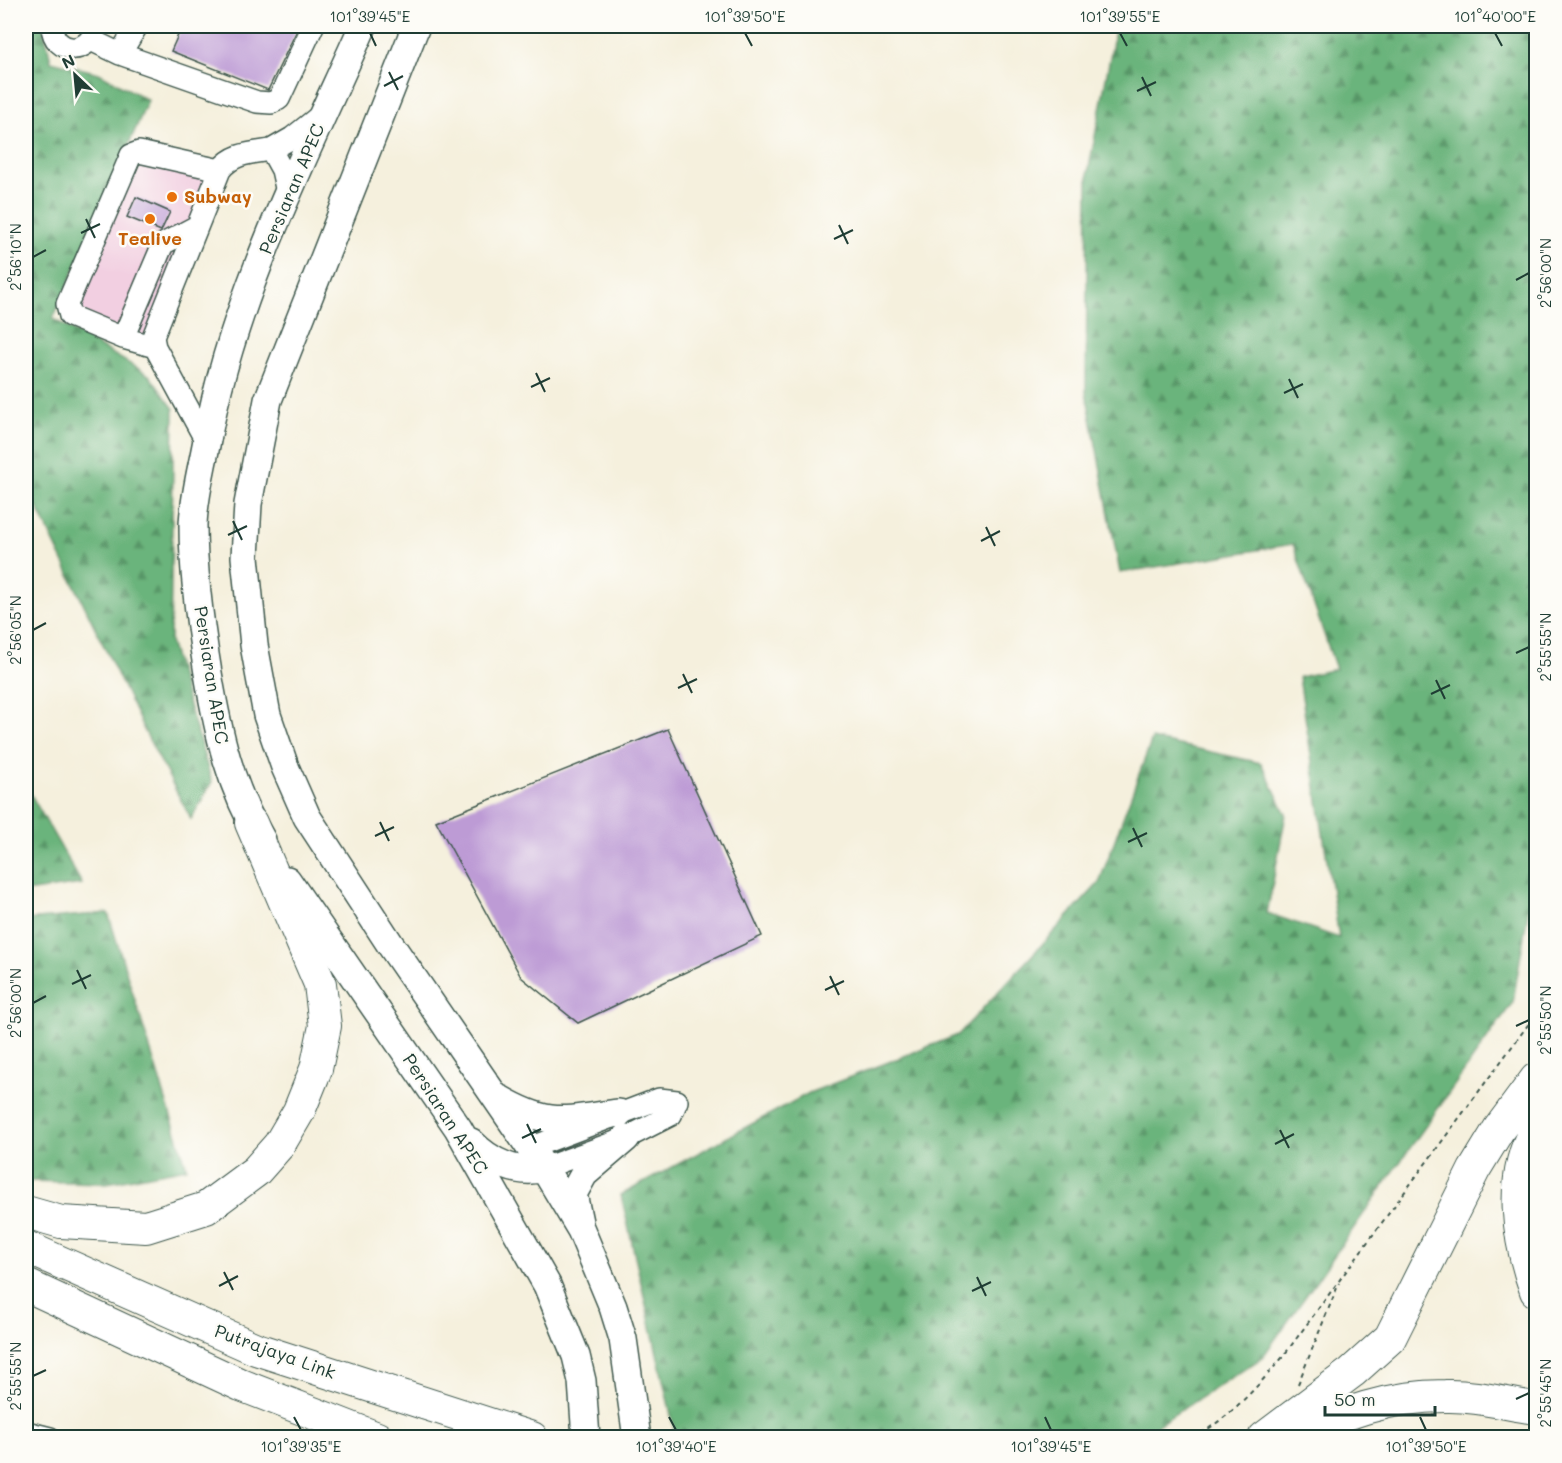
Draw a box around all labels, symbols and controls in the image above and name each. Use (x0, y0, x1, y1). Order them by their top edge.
text: 101°39'45"E (330, 6, 411, 26)
text: 101°39'50"E (704, 6, 786, 26)
text: 101°39'55"E (1080, 6, 1161, 26)
text: 101°40'00"E (1454, 6, 1537, 26)
north arrow (45, 45, 105, 105)
text: N (58, 49, 78, 73)
street label: Persiaran APEC (253, 120, 329, 257)
place label: Subway (184, 184, 252, 208)
marker: Subway (165, 190, 179, 204)
marker: Tealive (143, 212, 157, 226)
text: 2°56'10"N (5, 223, 25, 291)
place label: Tealive (118, 226, 182, 250)
text: 2°56'00"N (1535, 238, 1555, 308)
text: 2°56'05"N (5, 595, 25, 665)
street label: Persiaran APEC (189, 604, 235, 746)
text: 2°55'55"N (1535, 613, 1555, 681)
text: 2°56'00"N (5, 968, 25, 1038)
text: 2°55'50"N (1535, 985, 1555, 1055)
street label: Persiaran APEC (398, 1049, 494, 1179)
street label: Putrajaya Link (211, 1318, 339, 1384)
text: 2°55'55"N (5, 1342, 25, 1410)
text: 2°55'45"N (1535, 1359, 1555, 1427)
scale bar (1325, 1379, 1434, 1417)
text: 50 m (1334, 1387, 1376, 1411)
text: 101°39'35"E (261, 1436, 342, 1456)
text: 101°39'40"E (635, 1436, 717, 1456)
text: 101°39'45"E (1011, 1436, 1092, 1456)
text: 101°39'50"E (1385, 1436, 1467, 1456)

